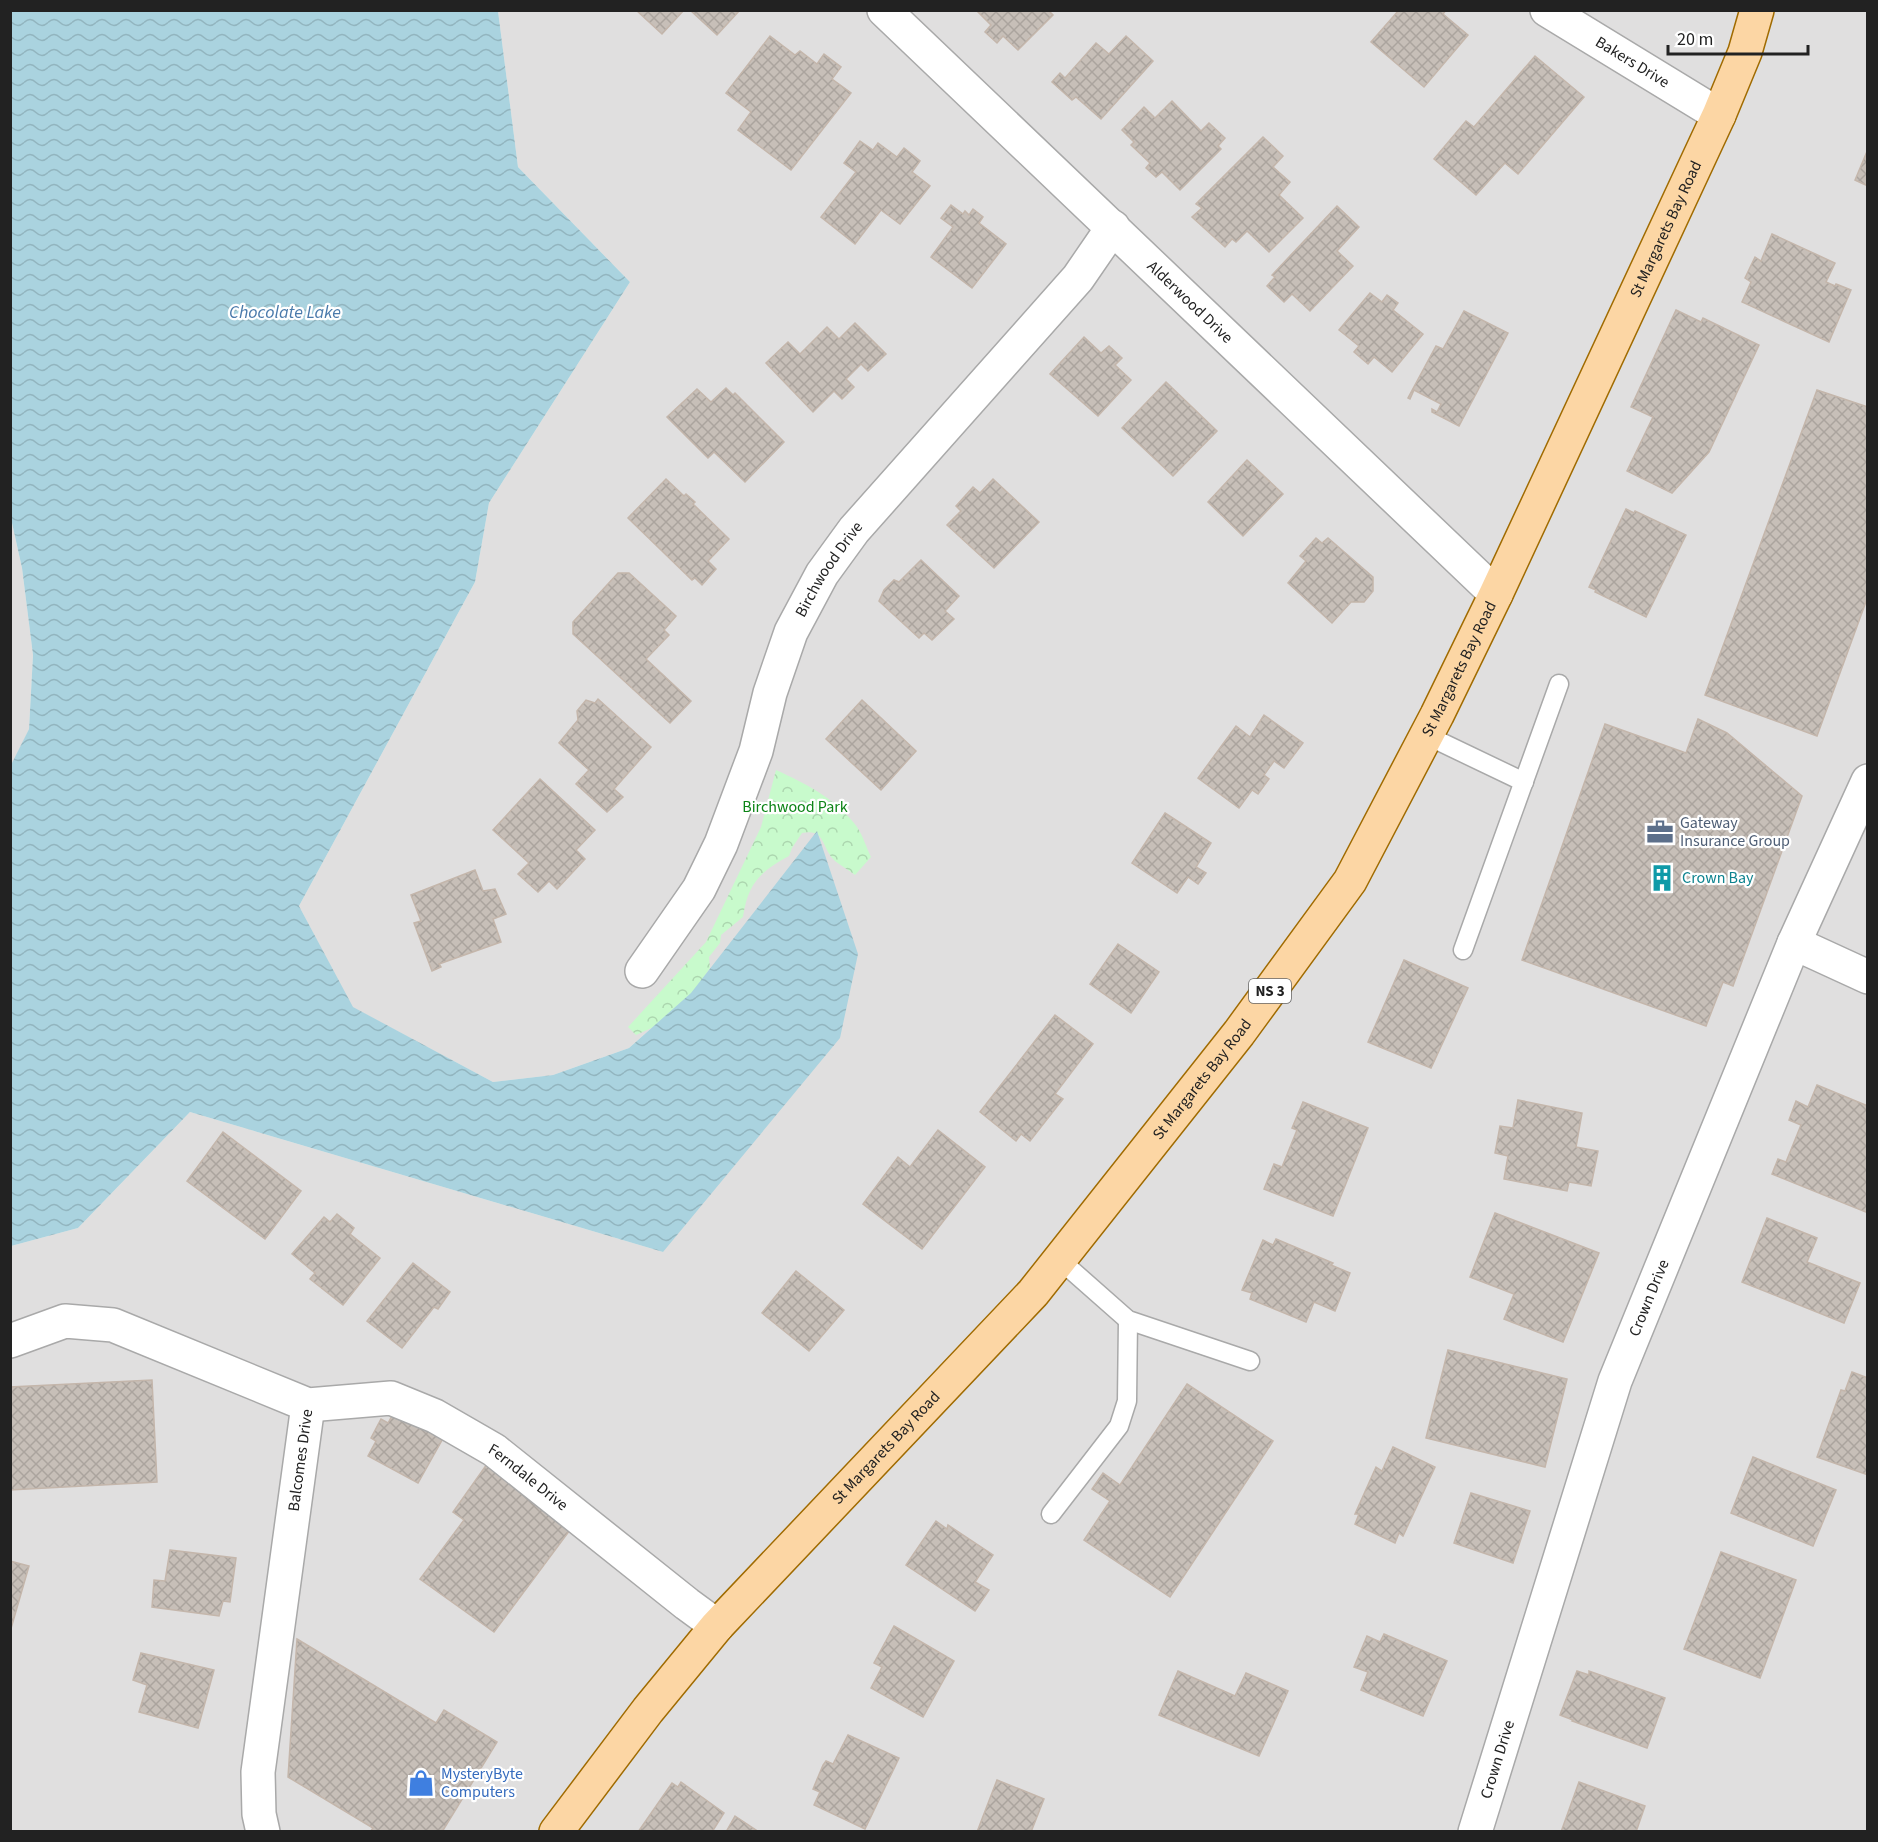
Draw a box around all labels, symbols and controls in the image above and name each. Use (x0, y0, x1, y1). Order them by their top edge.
scale bar (1668, 18, 1808, 56)
text: 20 m (1677, 27, 1713, 52)
street label: Bakers Drive (1591, 31, 1674, 93)
street label: St Margarets Bay Road (1625, 157, 1707, 301)
street label: Alderwood Drive (1142, 256, 1238, 348)
water label: Chocolate Lake (229, 300, 341, 325)
street label: Birchwood Drive (790, 516, 868, 621)
street label: St Margarets Bay Road (1416, 597, 1502, 741)
park label: Birchwood Park (742, 796, 848, 818)
place label: Gateway Insurance Group (1680, 812, 1790, 852)
office icon: Gateway Insurance Group (1645, 817, 1675, 847)
building icon: Crown Bay (1647, 863, 1677, 893)
place label: Crown Bay (1682, 867, 1754, 889)
road number: NS 3 (1249, 979, 1291, 1003)
street label: St Margarets Bay Road (1147, 1014, 1257, 1145)
street label: Crown Drive (1623, 1256, 1675, 1340)
street label: St Margarets Bay Road (827, 1386, 945, 1509)
street label: Balcomes Drive (283, 1408, 318, 1513)
street label: Ferndale Drive (484, 1438, 573, 1516)
street label: Crown Drive (1475, 1717, 1520, 1802)
place label: MysteryByte Computers (441, 1763, 523, 1803)
shop icon: MysteryByte Computers (406, 1768, 436, 1798)

